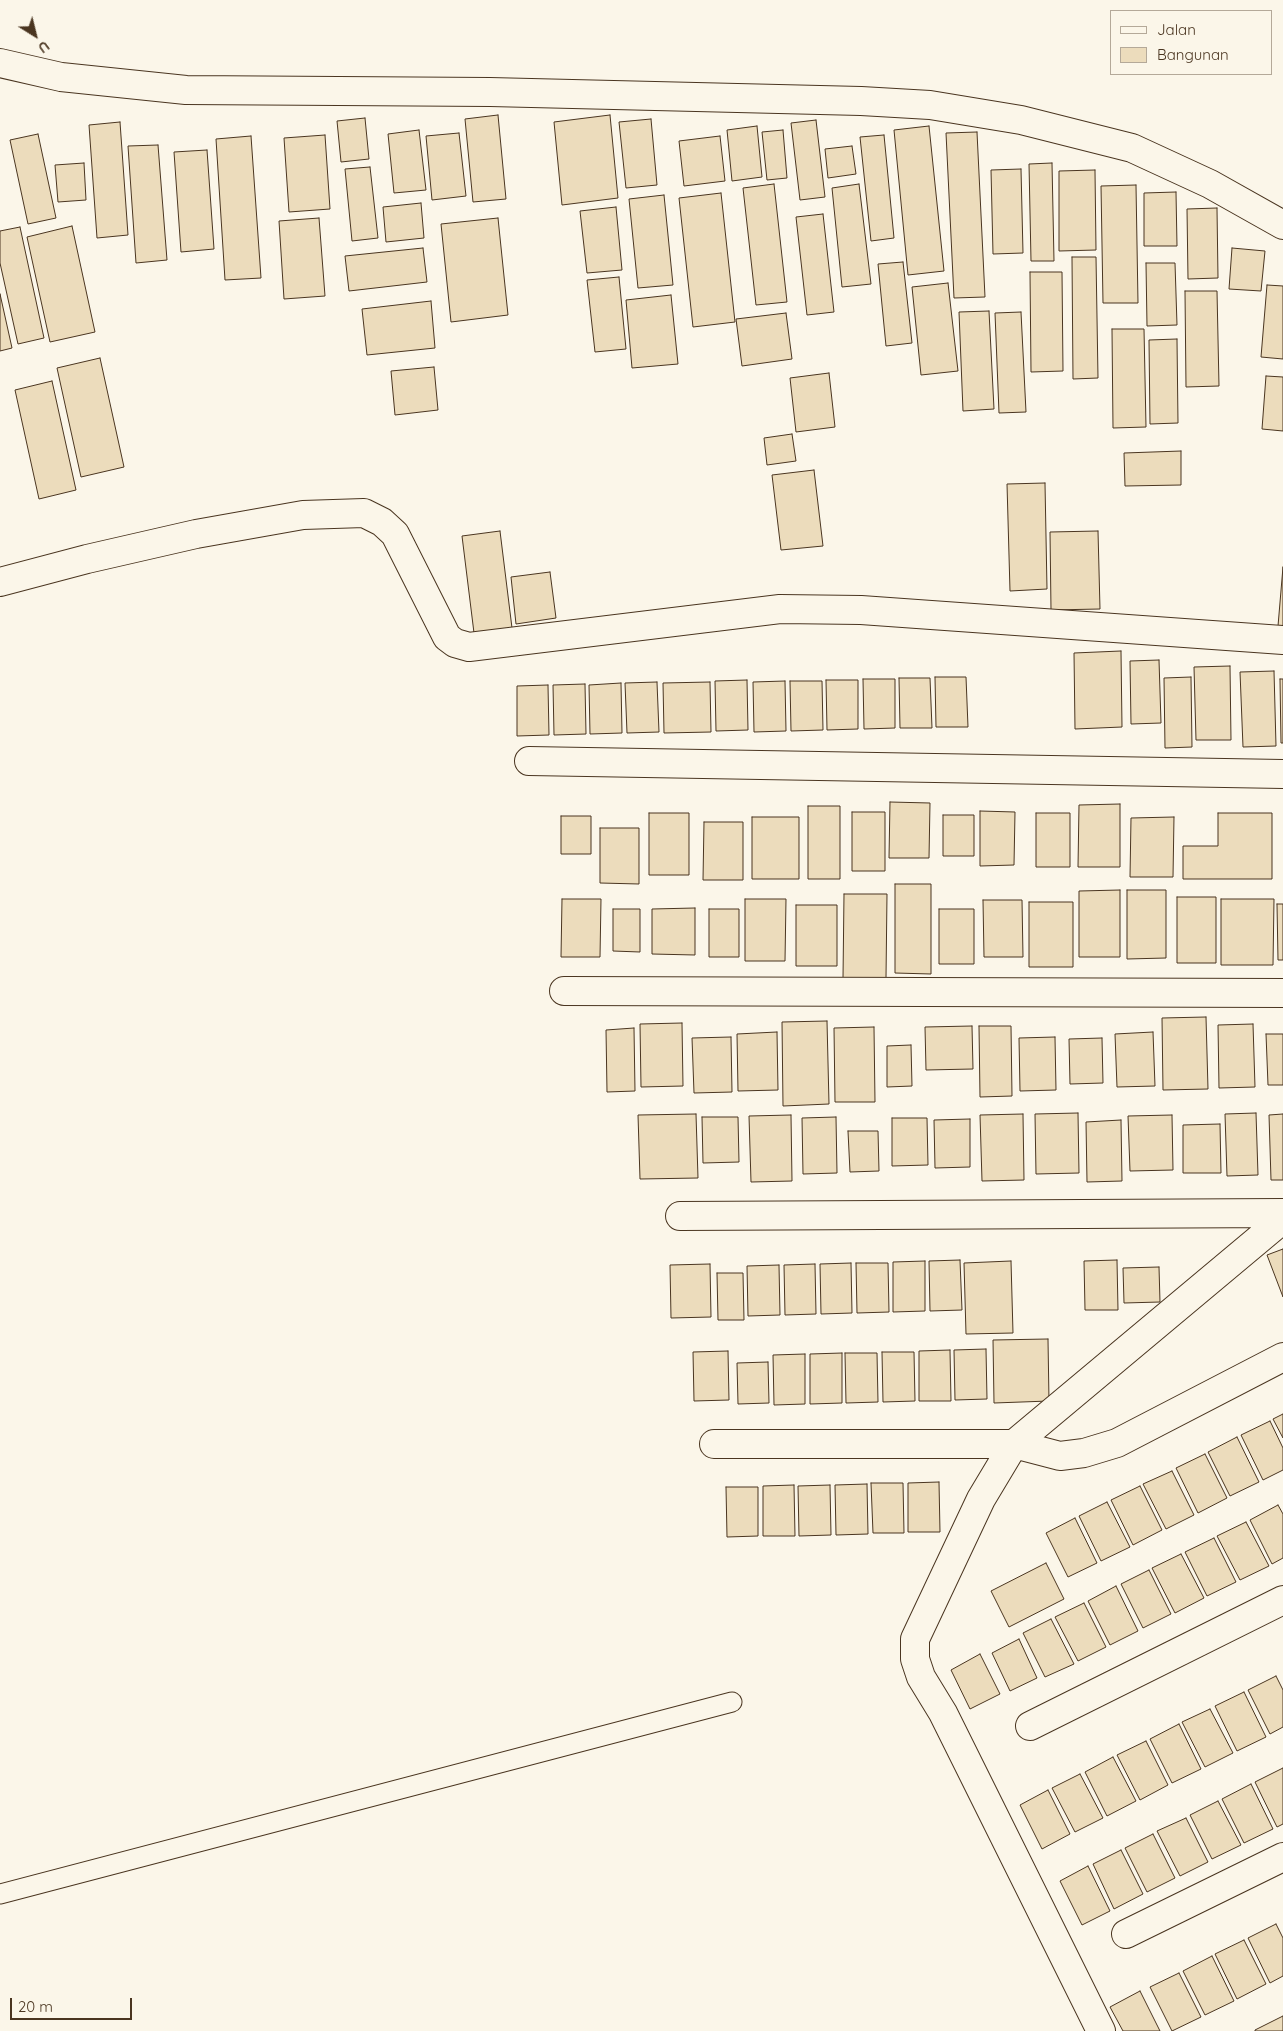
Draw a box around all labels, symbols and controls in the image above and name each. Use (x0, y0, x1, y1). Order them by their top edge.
north arrow (10, 10, 60, 60)
legend (1110, 10, 1273, 75)
text: Jalan (1157, 20, 1196, 39)
text: U (35, 37, 53, 57)
text: Bangunan (1157, 45, 1229, 64)
scale bar (12, 1988, 135, 2020)
text: 20 m (18, 1997, 53, 2016)

